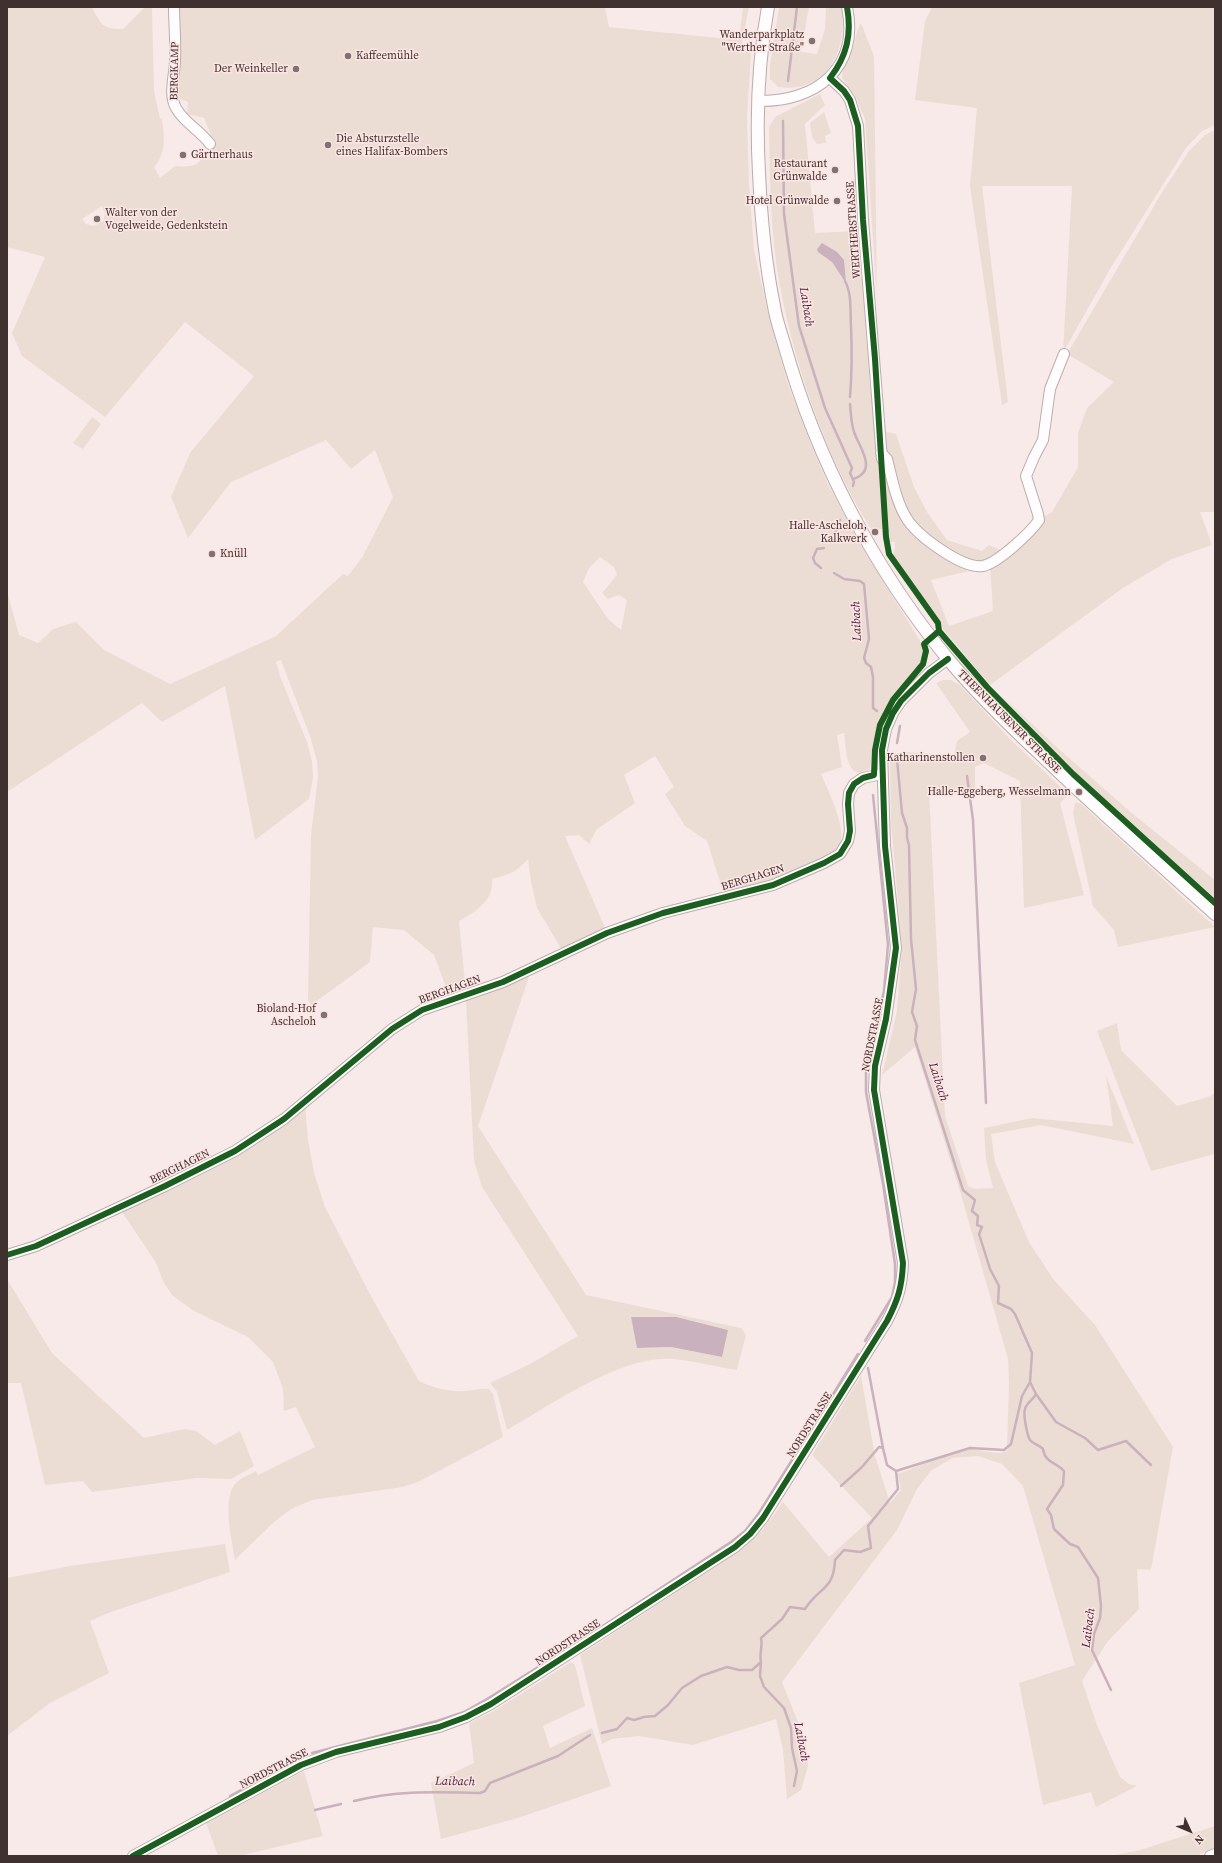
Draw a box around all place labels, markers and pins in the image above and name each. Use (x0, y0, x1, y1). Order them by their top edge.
place label: Wanderparkplatz "Werther Straße" (719, 28, 804, 54)
marker: Wanderparkplatz "Werther Straße" (807, 36, 817, 46)
place label: Kaffeemühle (356, 49, 419, 63)
marker: Kaffeemühle (343, 51, 353, 61)
place label: Der Weinkeller (214, 62, 288, 76)
marker: Der Weinkeller (291, 64, 301, 74)
place label: Die Absturzstelle eines Halifax-Bombers (336, 132, 448, 158)
marker: Die Absturzstelle eines Halifax-Bombers (323, 140, 333, 150)
place label: Gärtnerhaus (191, 148, 253, 162)
marker: Gärtnerhaus (178, 150, 188, 160)
place label: Restaurant Grünwalde (773, 157, 827, 183)
marker: Restaurant Grünwalde (830, 165, 840, 175)
place label: Hotel Grünwalde (746, 194, 829, 208)
marker: Hotel Grünwalde (832, 196, 842, 206)
place label: Walter von der Vogelweide, Gedenkstein (105, 206, 228, 232)
marker: Walter von der Vogelweide, Gedenkstein (92, 214, 102, 224)
place label: Halle-Ascheloh, Kalkwerk (789, 519, 867, 545)
marker: Halle-Ascheloh, Kalkwerk (870, 527, 880, 537)
place label: Knüll (220, 547, 247, 561)
marker: Knüll (207, 549, 217, 559)
place label: Katharinenstollen (886, 751, 975, 765)
marker: Katharinenstollen (978, 753, 988, 763)
place label: Halle-Eggeberg, Wesselmann (927, 785, 1071, 799)
marker: Halle-Eggeberg, Wesselmann (1074, 787, 1084, 797)
place label: Bioland-Hof Ascheloh (256, 1002, 316, 1028)
marker: Bioland-Hof Ascheloh (319, 1010, 329, 1020)

